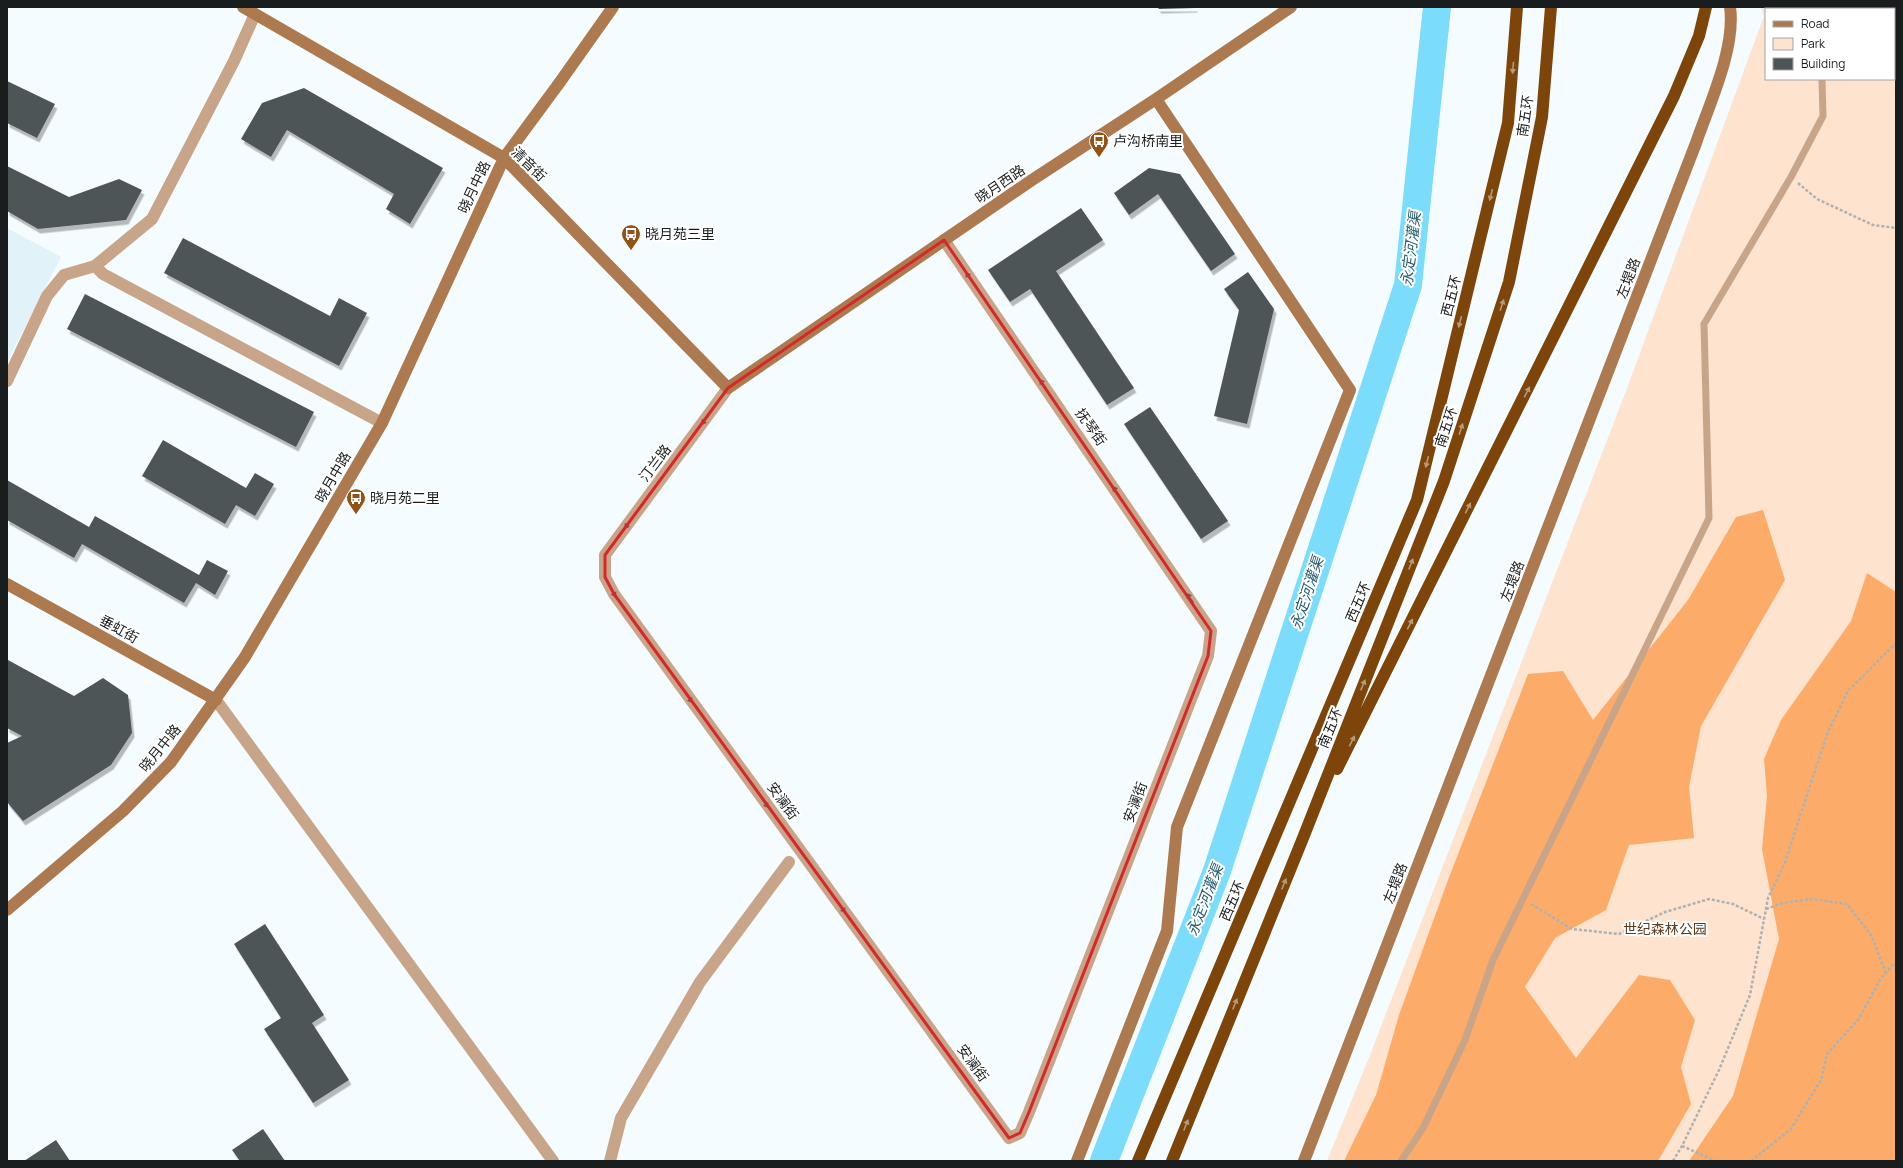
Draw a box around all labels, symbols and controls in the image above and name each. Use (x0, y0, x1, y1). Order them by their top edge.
legend (1765, 8, 1895, 80)
text: Road (1801, 15, 1829, 32)
text: Park (1801, 35, 1826, 52)
text: Building (1801, 55, 1845, 72)
one-way arrow (1509, 61, 1516, 74)
street label: 南五环 (1512, 94, 1537, 138)
bus stop icon: 卢沟桥南里 (1088, 130, 1110, 158)
place label: 卢沟桥南里 (1113, 131, 1183, 150)
street label: 清音街 (508, 142, 551, 185)
street label: 晓月中路 (453, 157, 494, 216)
street label: 晓月西路 (971, 160, 1028, 207)
one-way arrow (1487, 189, 1493, 201)
water label: 永定河灌渠 (1396, 208, 1426, 287)
bus stop icon: 晓月苑三里 (620, 223, 642, 251)
place label: 晓月苑三里 (645, 224, 715, 243)
street label: 左堤路 (1611, 255, 1644, 301)
one-way arrow (965, 272, 973, 282)
street label: 西五环 (1436, 273, 1465, 319)
one-way arrow (1499, 299, 1505, 311)
one-way arrow (1457, 315, 1463, 328)
one-way arrow (1039, 379, 1047, 389)
one-way arrow (1524, 386, 1530, 398)
street label: 抚琴街 (1072, 404, 1111, 449)
street label: 南五环 (1430, 404, 1461, 450)
one-way arrow (701, 414, 709, 425)
one-way arrow (1458, 422, 1464, 434)
street label: 汀兰路 (634, 440, 675, 485)
street label: 晓月中路 (310, 448, 355, 506)
one-way arrow (1423, 455, 1429, 468)
one-way arrow (1113, 485, 1120, 497)
bus stop icon: 晓月苑二里 (345, 487, 367, 515)
place label: 晓月苑二里 (370, 488, 440, 507)
one-way arrow (1465, 503, 1472, 514)
one-way arrow (624, 519, 632, 529)
water label: 永定河灌渠 (1285, 552, 1329, 632)
one-way arrow (1409, 557, 1415, 569)
street label: 左堤路 (1495, 558, 1528, 604)
street label: 西五环 (1341, 579, 1374, 625)
one-way arrow (610, 586, 617, 598)
one-way arrow (1186, 593, 1194, 603)
street label: 垂虹街 (96, 610, 142, 647)
one-way arrow (1407, 619, 1413, 630)
one-way arrow (1361, 678, 1367, 690)
one-way arrow (685, 692, 693, 703)
street label: 南五环 (1313, 705, 1346, 751)
street label: 晓月中路 (135, 720, 185, 775)
one-way arrow (1349, 735, 1355, 746)
street label: 安澜街 (763, 778, 803, 823)
street label: 安澜街 (1118, 779, 1151, 825)
one-way arrow (761, 797, 770, 808)
water label: 永定河灌渠 (1181, 859, 1228, 939)
street label: 左堤路 (1378, 860, 1411, 906)
street label: 西五环 (1215, 878, 1248, 924)
one-way arrow (1281, 878, 1287, 889)
one-way arrow (838, 902, 846, 913)
park label: 世纪森林公园 (1623, 919, 1707, 938)
one-way arrow (1233, 998, 1239, 1010)
street label: 安澜街 (953, 1040, 993, 1085)
one-way arrow (1184, 1118, 1190, 1130)

